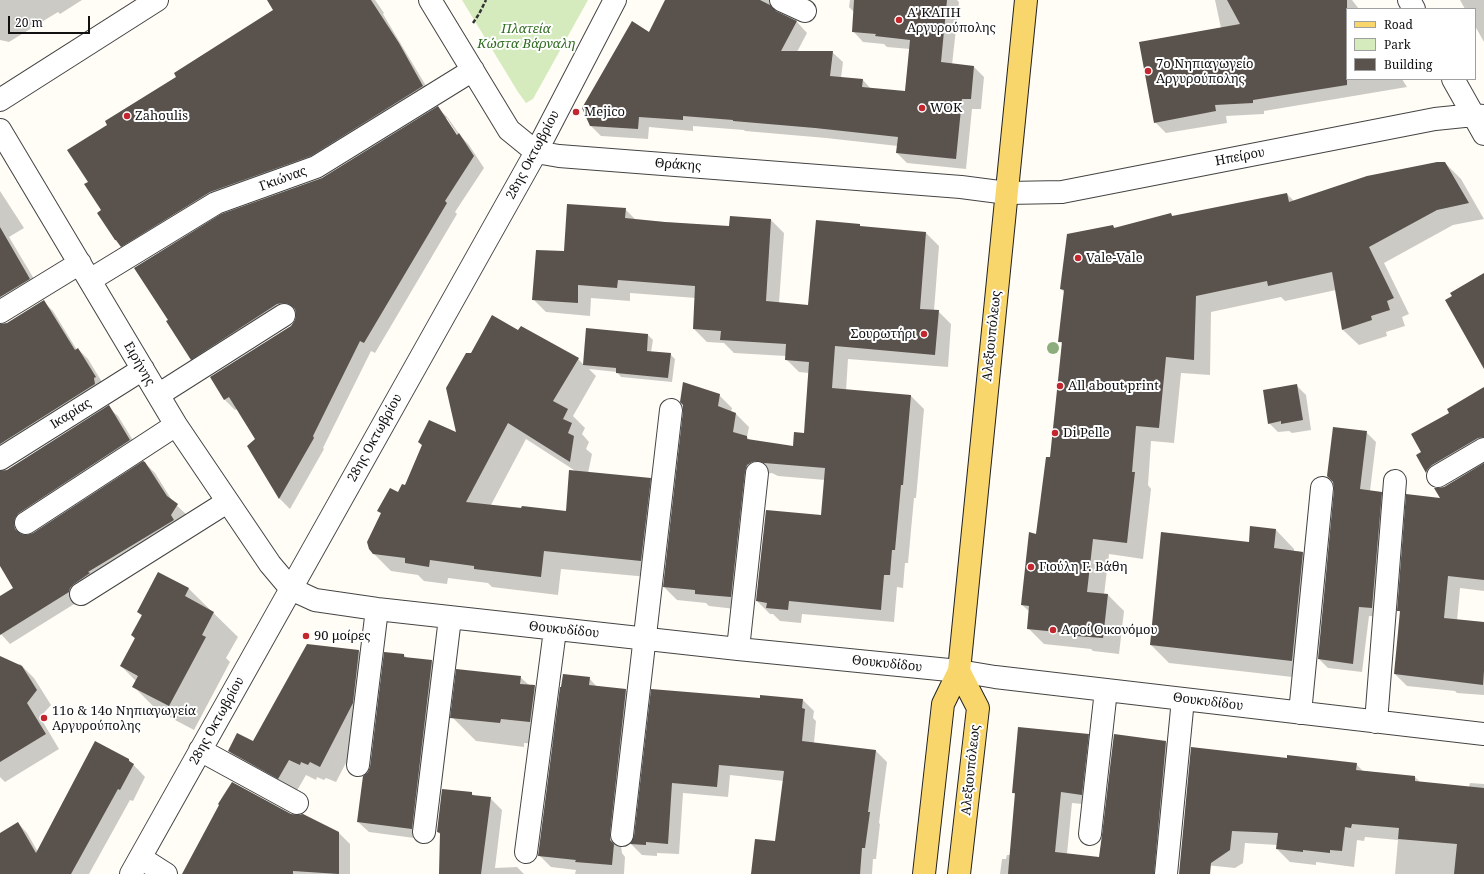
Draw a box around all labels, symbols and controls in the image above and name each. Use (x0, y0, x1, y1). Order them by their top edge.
place label: Α' ΚΑΠΗ Αργυρούπολης (907, 5, 996, 36)
scale bar (10, 8, 92, 34)
legend (1346, 8, 1476, 80)
text: 20 m (15, 14, 43, 31)
marker: Α' ΚΑΠΗ Αργυρούπολης (894, 15, 904, 25)
text: Road (1384, 16, 1413, 33)
park label: Πλατεία Κώστα Βάρναλη (477, 21, 575, 52)
text: Park (1384, 36, 1411, 53)
place label: 7ο Νηπιαγωγείο Αργυρούπολης (1156, 56, 1254, 87)
text: Building (1384, 56, 1432, 73)
marker: 7ο Νηπιαγωγείο Αργυρούπολης (1143, 66, 1153, 76)
place label: WOK (930, 100, 962, 116)
marker: WOK (917, 103, 927, 113)
place label: Mejico (584, 104, 625, 120)
marker: Mejico (571, 107, 581, 117)
place label: Zahoulis (135, 108, 188, 124)
street label: 28ης Οκτωβρίου (503, 108, 563, 202)
marker: Zahoulis (122, 111, 132, 121)
street label: Ηπείρου (1214, 145, 1266, 169)
street label: Θράκης (654, 156, 702, 174)
street label: Γκιώνας (257, 163, 309, 195)
place label: Vale-Vale (1086, 250, 1143, 266)
marker: Vale-Vale (1073, 253, 1083, 263)
street label: Αλεξιουπόλεως (979, 290, 1005, 382)
place label: Σουρωτήρι (851, 326, 916, 342)
marker: Σουρωτήρι (919, 329, 929, 339)
street label: Ειρήνης (120, 339, 158, 389)
place label: All about print (1068, 378, 1159, 394)
marker: All about print (1055, 381, 1065, 391)
street label: 28ης Οκτωβρίου (344, 391, 406, 485)
street label: Ικαρίας (48, 395, 94, 433)
place label: Di Pelle (1063, 425, 1110, 441)
marker: Di Pelle (1050, 428, 1060, 438)
place label: Γιούλη Γ. Βάθη (1039, 559, 1127, 575)
marker: Γιούλη Γ. Βάθη (1026, 562, 1036, 572)
street label: Θουκυδίδου (528, 619, 600, 641)
place label: Αφοί Οικονόμου (1061, 622, 1157, 638)
marker: Αφοί Οικονόμου (1048, 625, 1058, 635)
place label: 90 μοίρες (314, 628, 371, 644)
marker: 90 μοίρες (301, 631, 311, 641)
street label: Θουκυδίδου (851, 653, 923, 675)
street label: 28ης Οκτωβρίου (186, 674, 248, 768)
street label: Θουκυδίδου (1172, 690, 1244, 714)
place label: 11ο & 14ο Νηπιαγωγεία Αργυρούπολης (52, 703, 196, 734)
marker: 11ο & 14ο Νηπιαγωγεία Αργυρούπολης (39, 713, 49, 723)
street label: Αλεξιουπόλεως (958, 724, 984, 816)

